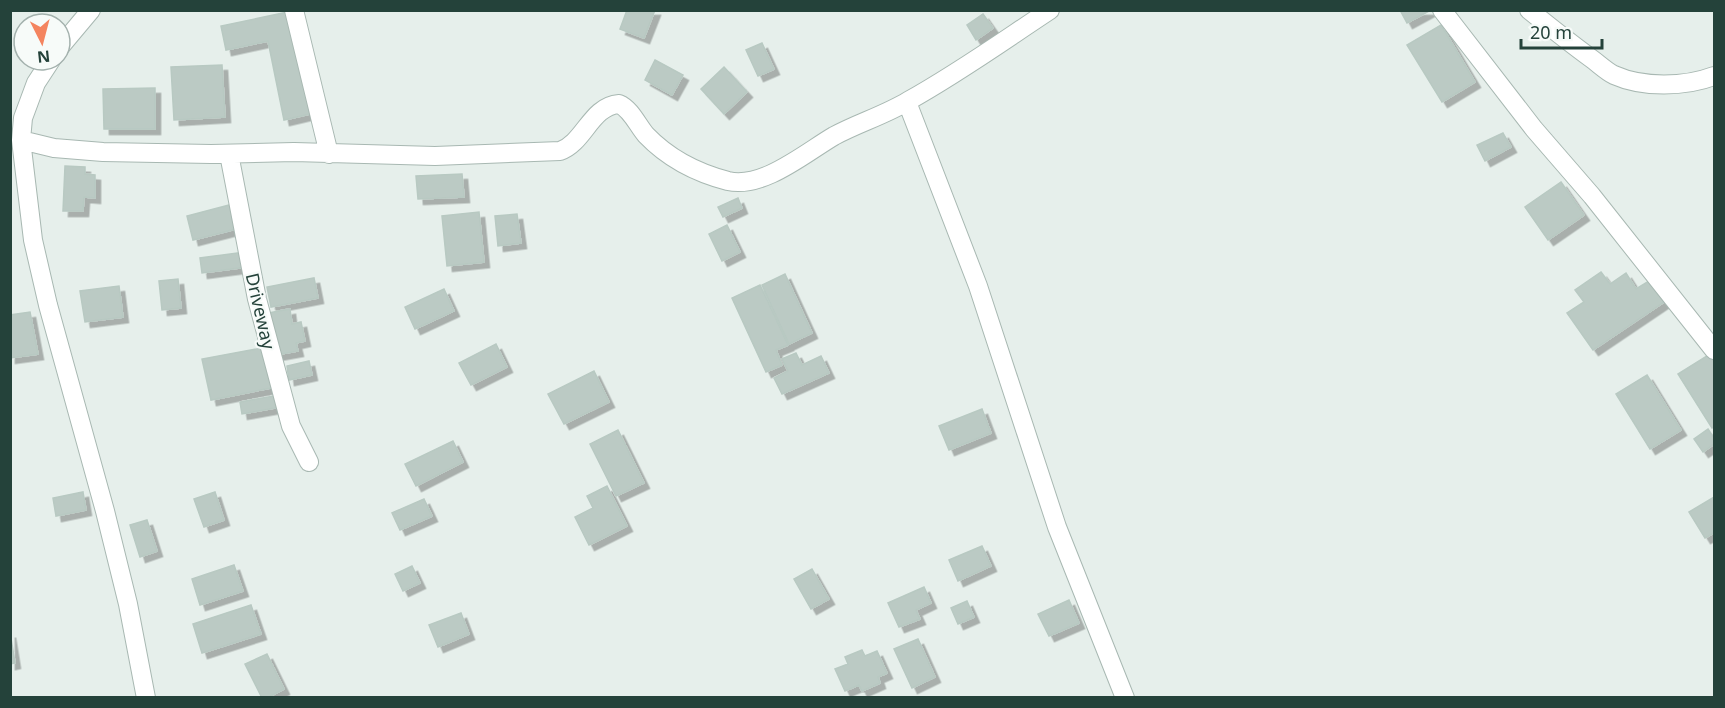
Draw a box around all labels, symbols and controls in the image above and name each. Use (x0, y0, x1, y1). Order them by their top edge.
north arrow (12, 12, 72, 72)
scale bar (1521, 12, 1602, 50)
text: 20 m (1530, 20, 1572, 44)
text: N (36, 45, 51, 69)
street label: Driveway (241, 270, 282, 352)

